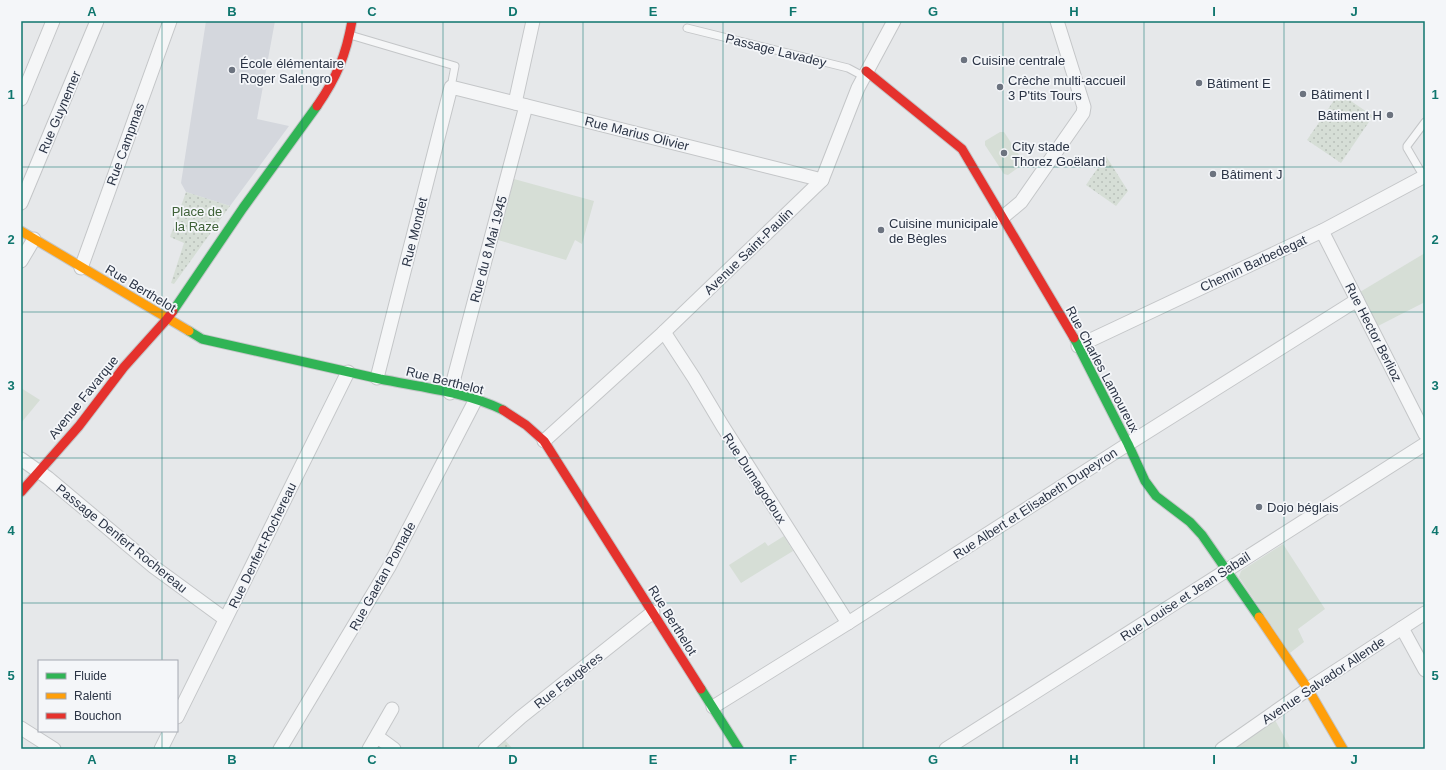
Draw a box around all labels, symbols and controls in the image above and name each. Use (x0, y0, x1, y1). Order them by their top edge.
text: A (87, 4, 97, 19)
text: B (227, 4, 237, 19)
text: C (367, 4, 377, 19)
text: D (508, 4, 518, 19)
text: E (649, 4, 658, 19)
text: F (789, 4, 797, 19)
text: G (928, 4, 938, 19)
text: H (1069, 4, 1079, 19)
text: I (1212, 4, 1216, 19)
text: J (1350, 4, 1358, 19)
street label: Passage Lavadey (724, 31, 828, 70)
place label: Cuisine centrale (972, 53, 1065, 68)
marker: Cuisine centrale (959, 55, 969, 65)
place label: École élémentaire Roger Salengro (240, 56, 344, 86)
marker: École élémentaire Roger Salengro (227, 65, 237, 75)
street label: Rue Guynemer (35, 68, 84, 156)
place label: Crèche multi-accueil 3 P'tits Tours (1008, 73, 1126, 103)
place label: Bâtiment E (1207, 76, 1271, 91)
marker: Bâtiment E (1194, 78, 1204, 88)
marker: Crèche multi-accueil 3 P'tits Tours (995, 82, 1005, 92)
text: 1 (7, 87, 15, 102)
place label: Bâtiment I (1311, 87, 1370, 102)
text: 1 (1431, 87, 1439, 102)
marker: Bâtiment I (1298, 89, 1308, 99)
street label: Rue Campmas (104, 100, 148, 187)
place label: Bâtiment H (1318, 108, 1382, 123)
marker: Bâtiment H (1385, 110, 1395, 120)
street label: Rue Marius Olivier (583, 113, 691, 154)
place label: City stade Thorez Goëland (1012, 139, 1105, 169)
marker: City stade Thorez Goëland (999, 148, 1009, 158)
place label: Bâtiment J (1221, 167, 1282, 182)
marker: Bâtiment J (1208, 169, 1218, 179)
street label: Rue du 8 Mai 1945 (467, 194, 510, 304)
street label: Rue Mondet (399, 196, 430, 268)
park label: Place de la Raze (172, 204, 222, 234)
street label: Avenue Saint-Paulin (701, 205, 796, 298)
place label: Cuisine municipale de Bègles (889, 216, 998, 246)
marker: Cuisine municipale de Bègles (876, 225, 886, 235)
text: 2 (7, 232, 15, 247)
street label: Chemin Barbedegat (1198, 232, 1309, 295)
text: 2 (1431, 232, 1439, 247)
street label: Rue Berthelot (103, 262, 179, 316)
street label: Rue Hector Berlioz (1342, 280, 1405, 384)
street label: Rue Charles Lamoureux (1063, 304, 1142, 435)
street label: Avenue Favarque (45, 353, 121, 442)
street label: Rue Berthelot (404, 364, 486, 397)
text: 3 (7, 378, 15, 393)
text: 3 (1431, 378, 1439, 393)
street label: Rue Dumagodoux (720, 430, 790, 527)
street label: Rue Albert et Elisabeth Dupeyron (951, 445, 1120, 562)
street label: Rue Denfert-Rochereau (225, 480, 299, 611)
street label: Passage Denfert Rochereau (53, 481, 190, 596)
place label: Dojo béglais (1267, 500, 1339, 515)
marker: Dojo béglais (1254, 502, 1264, 512)
street label: Rue Gaetan Pomade (346, 519, 419, 633)
text: 4 (7, 523, 15, 538)
text: 4 (1431, 523, 1439, 538)
street label: Rue Louise et Jean Sabail (1118, 549, 1253, 644)
street label: Rue Berthelot (645, 583, 700, 658)
street label: Avenue Salvador Allende (1259, 634, 1388, 727)
street label: Rue Faugères (531, 649, 606, 712)
legend (38, 660, 178, 732)
text: 5 (7, 668, 15, 683)
text: 5 (1431, 668, 1439, 683)
text: Fluide (74, 669, 107, 683)
text: Ralenti (74, 689, 111, 703)
text: Bouchon (74, 709, 121, 723)
text: A (87, 752, 97, 767)
text: B (227, 752, 237, 767)
text: C (367, 752, 377, 767)
text: D (508, 752, 518, 767)
text: E (649, 752, 658, 767)
text: F (789, 752, 797, 767)
text: G (928, 752, 938, 767)
text: H (1069, 752, 1079, 767)
text: I (1212, 752, 1216, 767)
text: J (1350, 752, 1358, 767)

